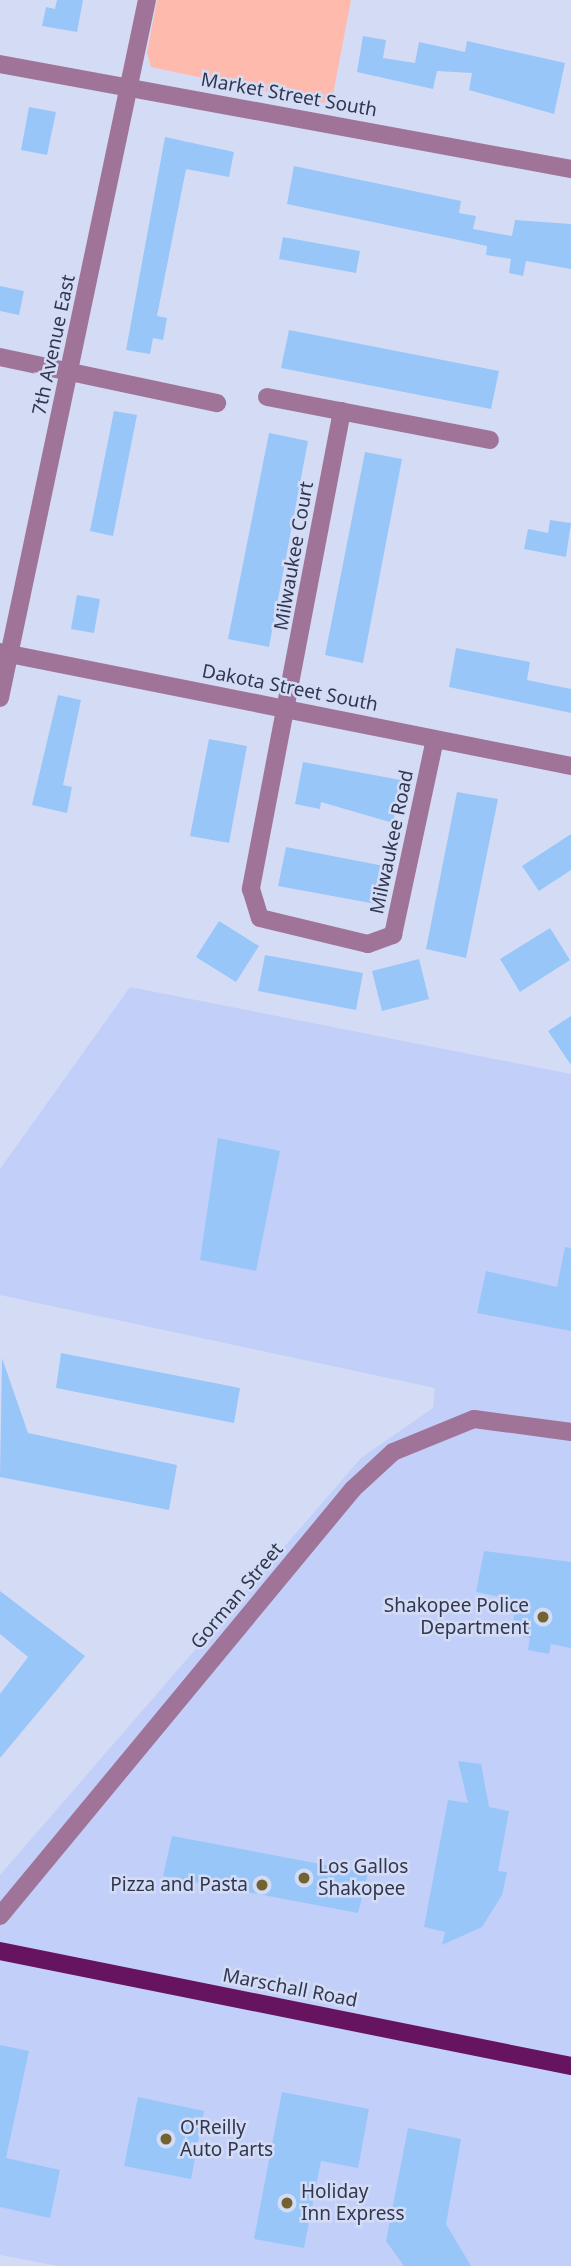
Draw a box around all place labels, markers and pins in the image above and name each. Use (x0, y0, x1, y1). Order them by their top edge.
place label: Shakopee Police Department (384, 1595, 529, 1639)
marker: Shakopee Police Department (535, 1609, 551, 1625)
place label: Los Gallos Shakopee (318, 1856, 408, 1900)
marker: Los Gallos Shakopee (296, 1870, 312, 1886)
place label: Pizza and Pasta (110, 1874, 248, 1896)
marker: Pizza and Pasta (254, 1877, 270, 1893)
place label: O'Reilly Auto Parts (180, 2117, 273, 2161)
marker: O'Reilly Auto Parts (158, 2131, 174, 2147)
place label: Holiday Inn Express (301, 2181, 405, 2225)
marker: Holiday Inn Express (279, 2195, 295, 2211)

